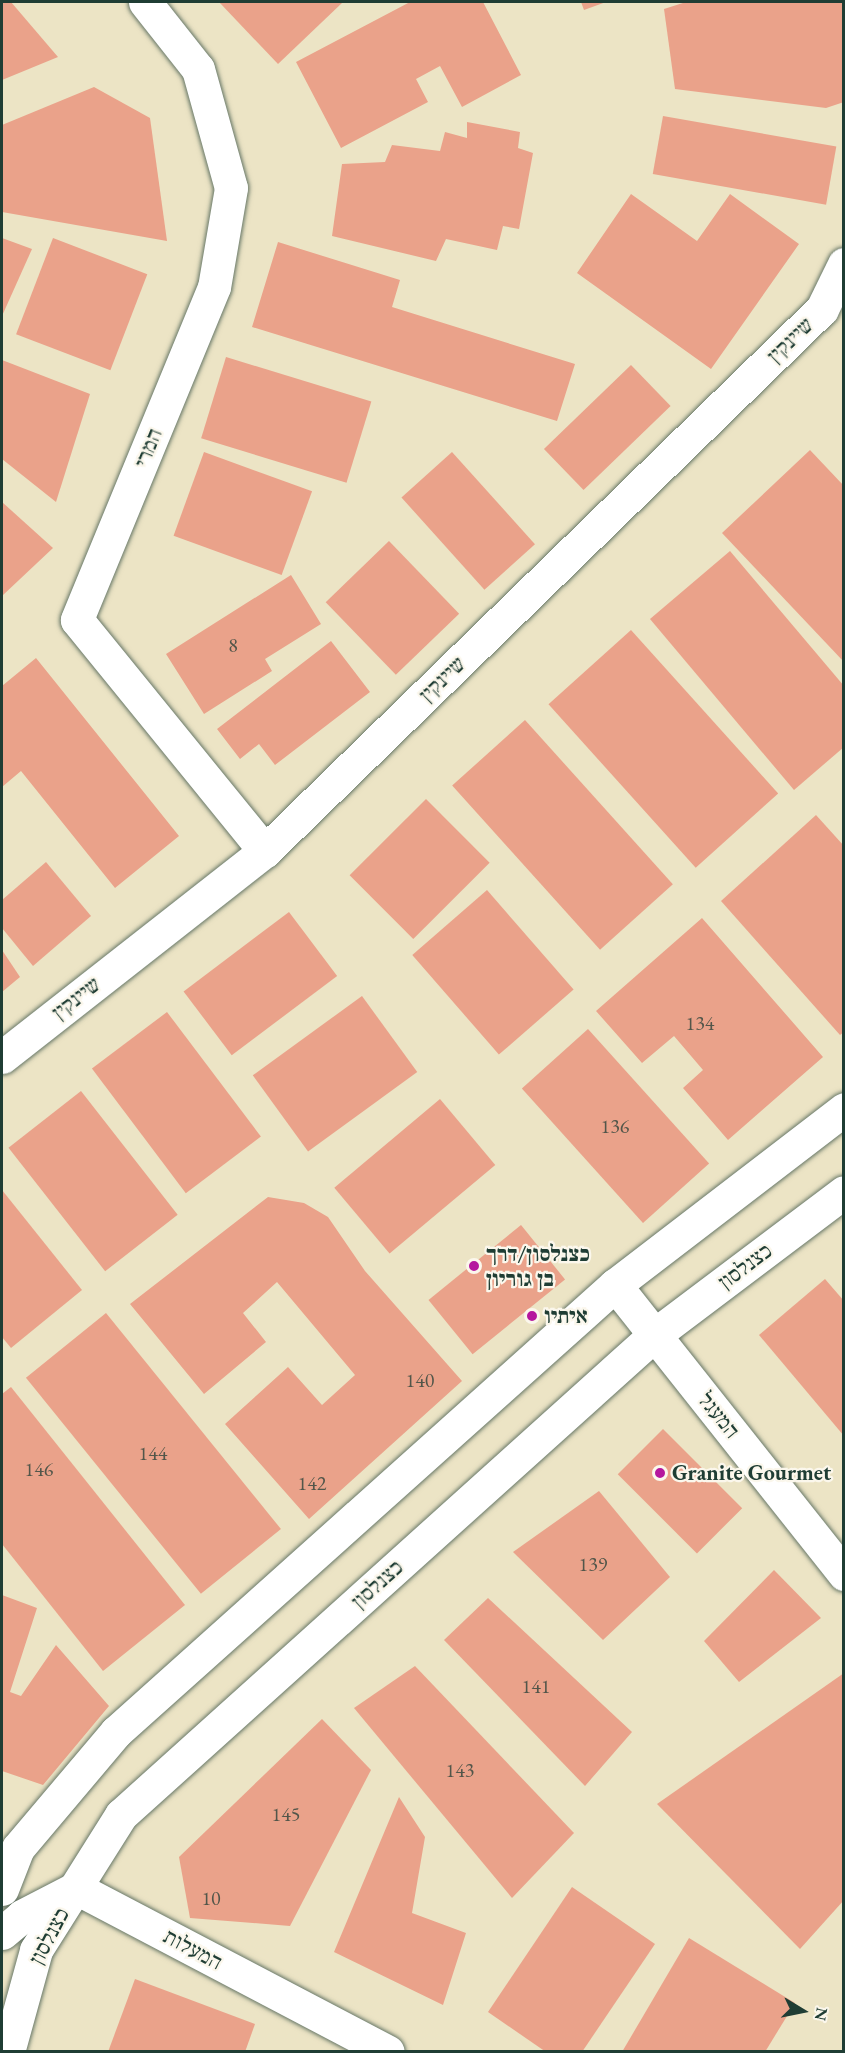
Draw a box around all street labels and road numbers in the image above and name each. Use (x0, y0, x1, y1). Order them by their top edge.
street label: שיינקין (761, 312, 819, 368)
street label: המרי (128, 424, 168, 472)
street label: שיינקין (413, 651, 471, 707)
street label: שיינקין (47, 971, 105, 1025)
street label: כצנלסון (713, 1237, 777, 1295)
street label: המעגל (692, 1386, 746, 1444)
street label: כצנלסון (346, 1554, 408, 1614)
street label: כצנלסון (23, 1903, 75, 1969)
street label: המעלות (159, 1923, 227, 1975)

